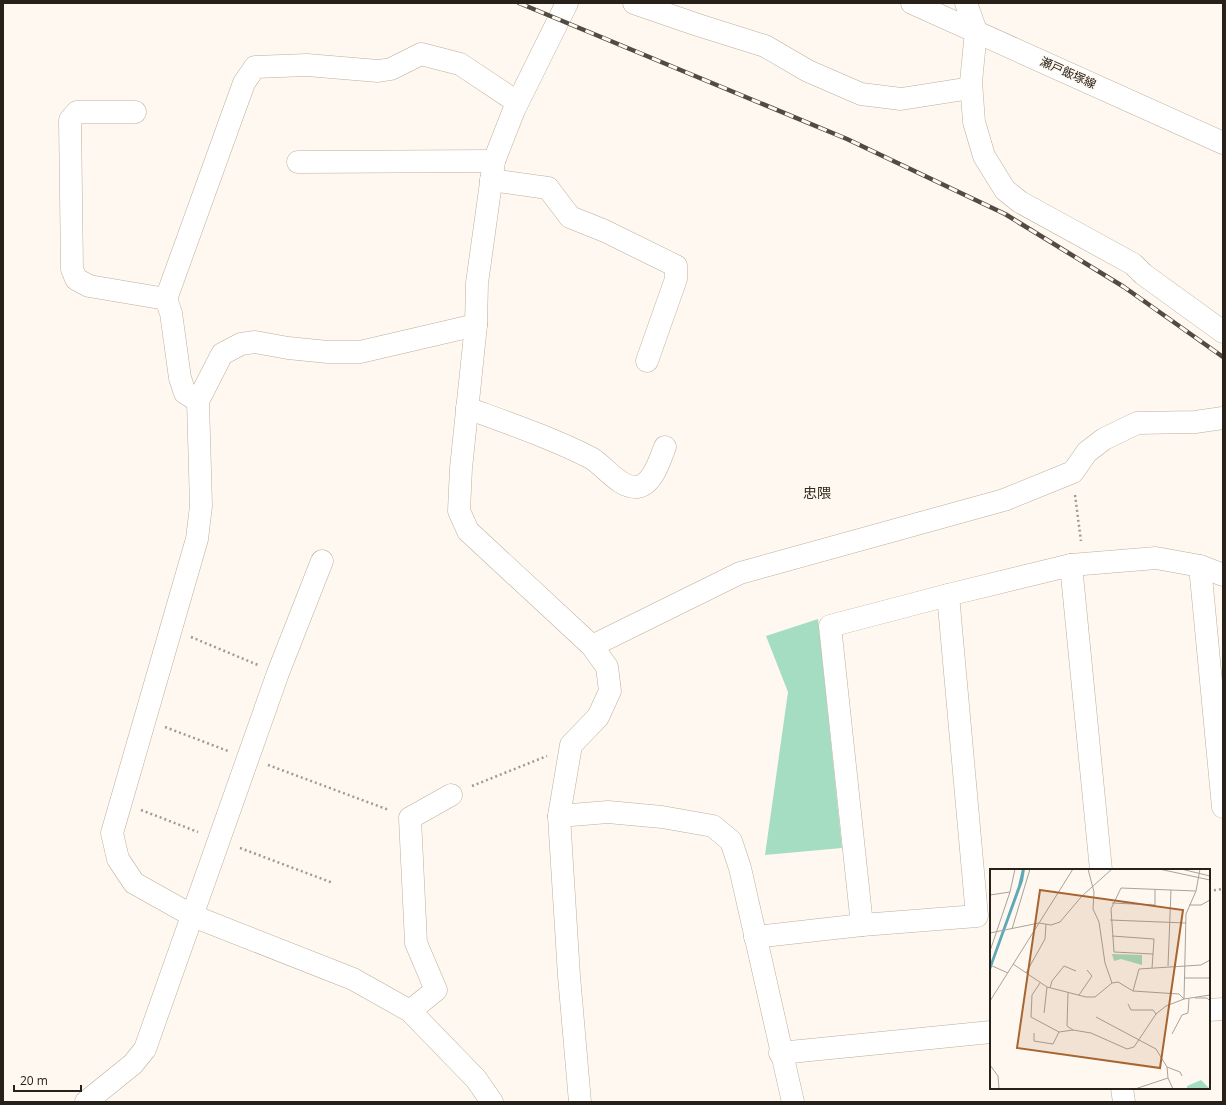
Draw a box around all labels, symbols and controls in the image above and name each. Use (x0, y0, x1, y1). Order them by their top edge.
street label: 瀬戸飯塚線 (1037, 53, 1099, 93)
district label: 忠隈 (803, 483, 831, 502)
inset map (990, 869, 1210, 1089)
scale bar (14, 1067, 81, 1093)
text: 20 m (20, 1072, 48, 1089)

